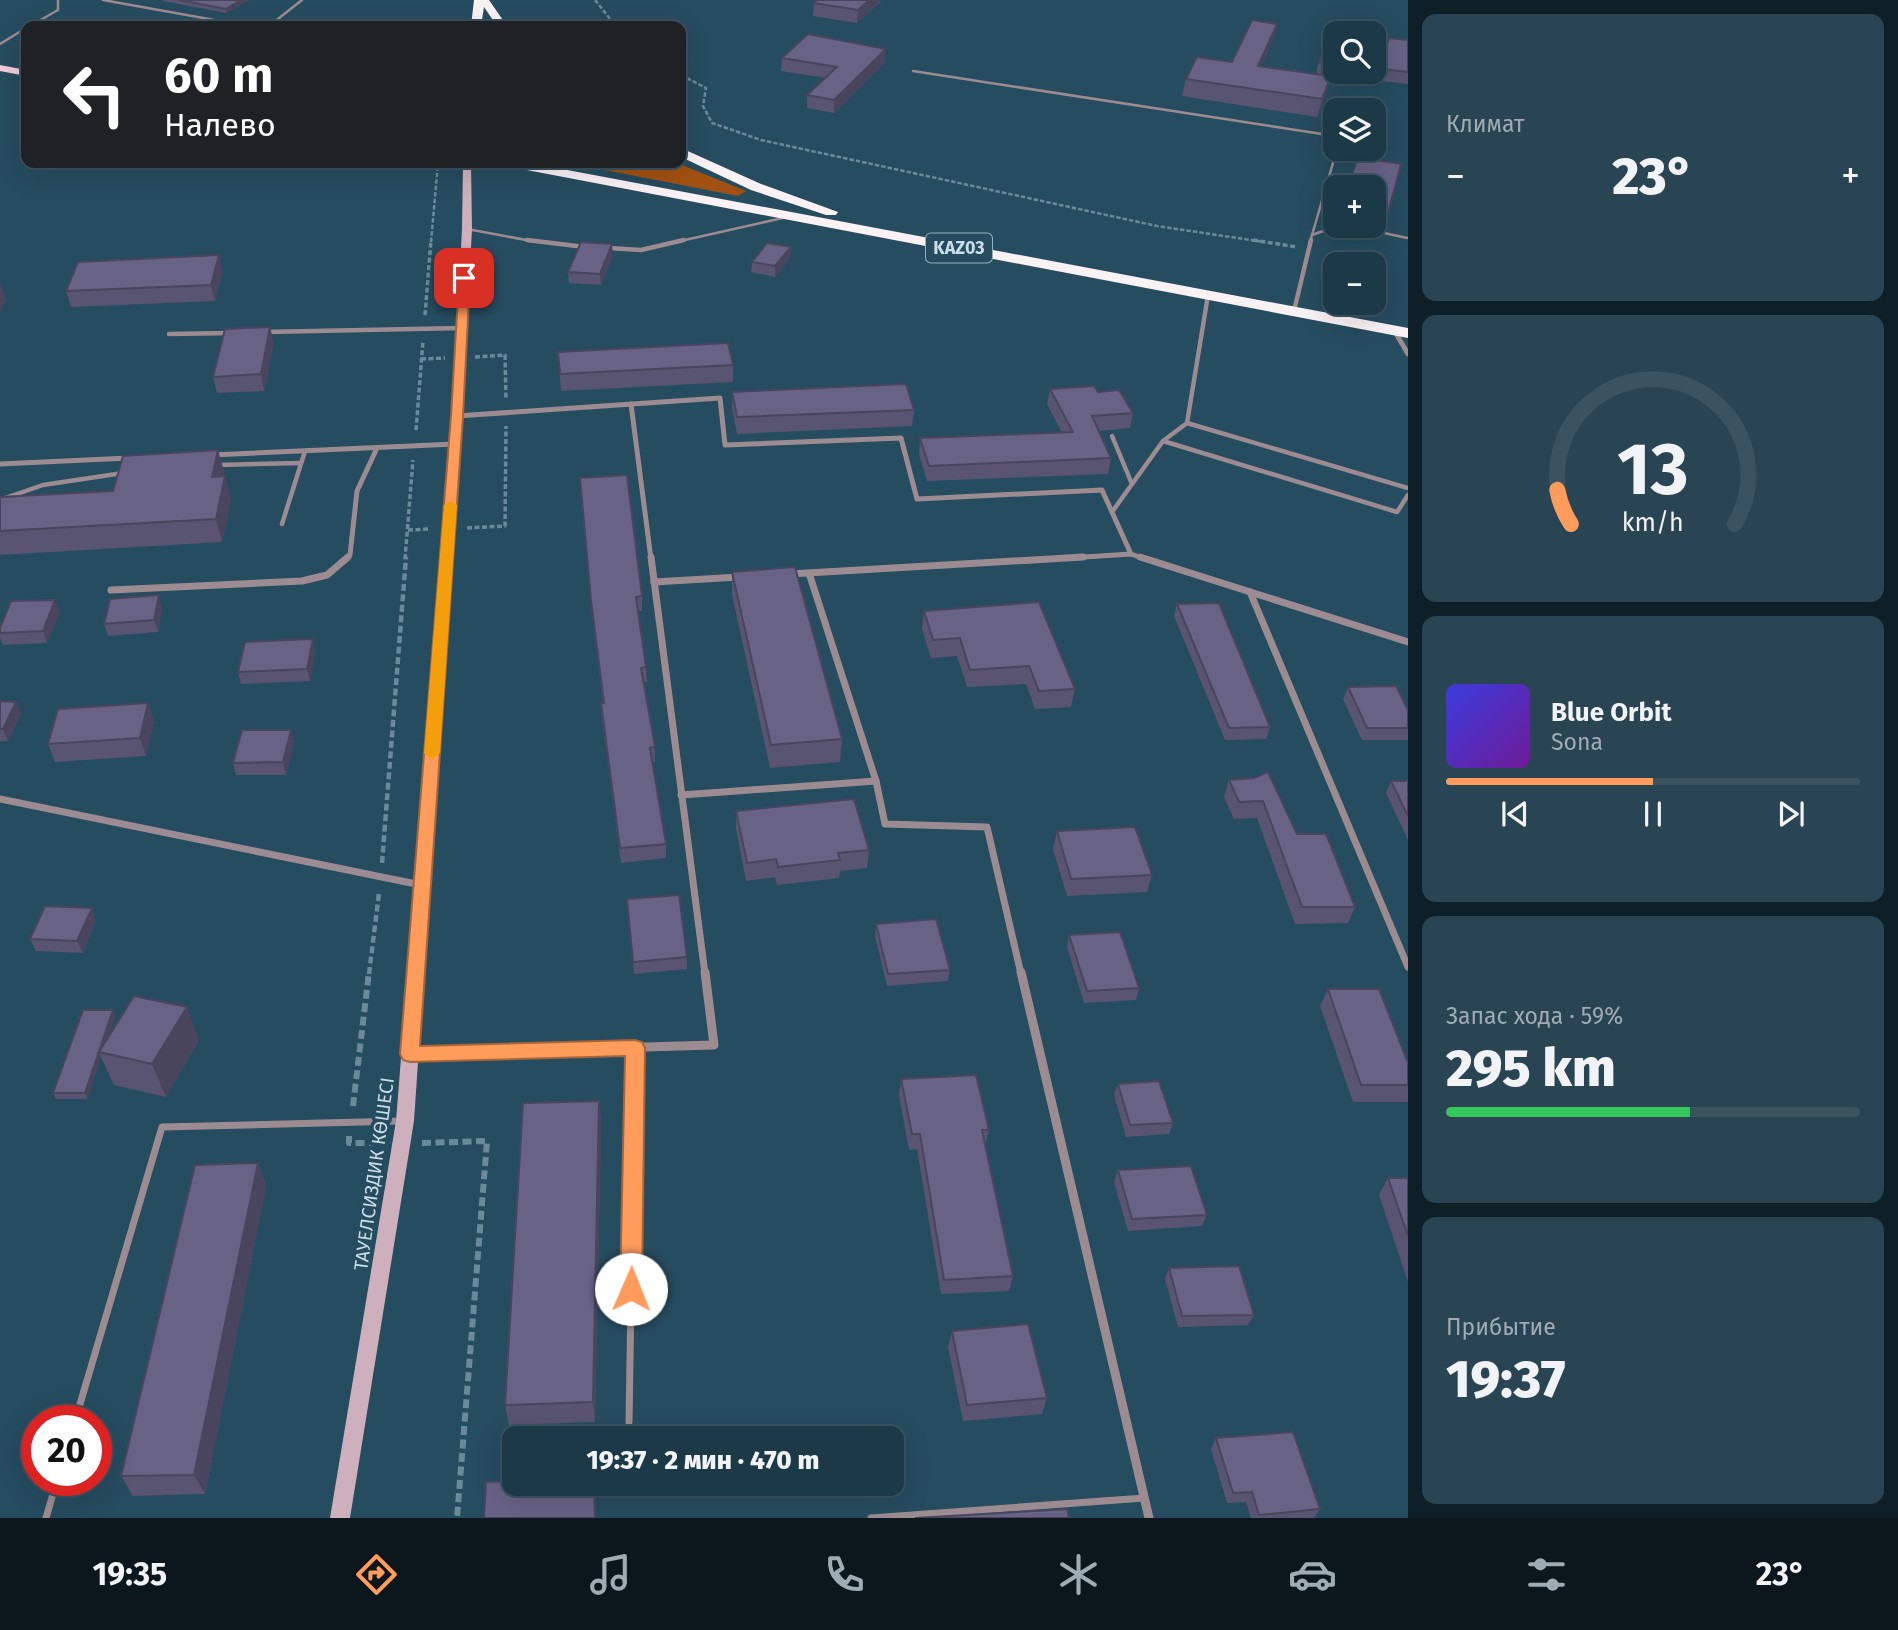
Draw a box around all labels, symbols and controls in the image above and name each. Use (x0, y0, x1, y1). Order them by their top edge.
map controls (1323, 21, 1386, 315)
button: search (1323, 21, 1386, 84)
text: 60 m (164, 46, 273, 105)
icon: left (49, 49, 140, 140)
button: layers (1323, 98, 1386, 161)
text: Налево (164, 106, 276, 144)
text: Климат (1446, 110, 1524, 138)
text: 23° (1612, 145, 1694, 208)
text: − (1446, 153, 1465, 199)
text: + (1841, 153, 1860, 199)
button: + (1323, 175, 1386, 238)
road number: KАZ03 (926, 234, 992, 262)
pin (434, 248, 494, 308)
button: − (1323, 252, 1386, 315)
icon: arrive (445, 259, 483, 297)
text: 13 (1617, 427, 1689, 514)
text: km/h (1622, 508, 1684, 538)
text: Blue Orbit (1551, 697, 1671, 728)
text: Sona (1551, 728, 1603, 756)
icon: previous (1496, 795, 1534, 833)
icon: pause (1634, 795, 1672, 833)
icon: next (1772, 795, 1810, 833)
text: Запас хода · 59% (1446, 1002, 1623, 1030)
text: 295 km (1446, 1037, 1616, 1100)
street label: ТАУЕЛСИЗДИК КӨШЕСІ (349, 1076, 399, 1272)
position arrow (594, 1252, 668, 1326)
text: Прибытие (1446, 1313, 1556, 1341)
text: 19:37 (1446, 1348, 1566, 1411)
speed limit sign: 20 (21, 1405, 112, 1496)
text: 19:37 · 2 мин · 470 m (587, 1445, 819, 1476)
icon: directions (352, 1550, 401, 1599)
icon: music (586, 1550, 635, 1599)
icon: phone (820, 1550, 869, 1599)
icon: climate (1054, 1550, 1103, 1599)
icon: car (1288, 1550, 1337, 1599)
icon: filters (1522, 1550, 1571, 1599)
text: 19:35 (92, 1555, 167, 1593)
text: 23° (1756, 1555, 1806, 1593)

